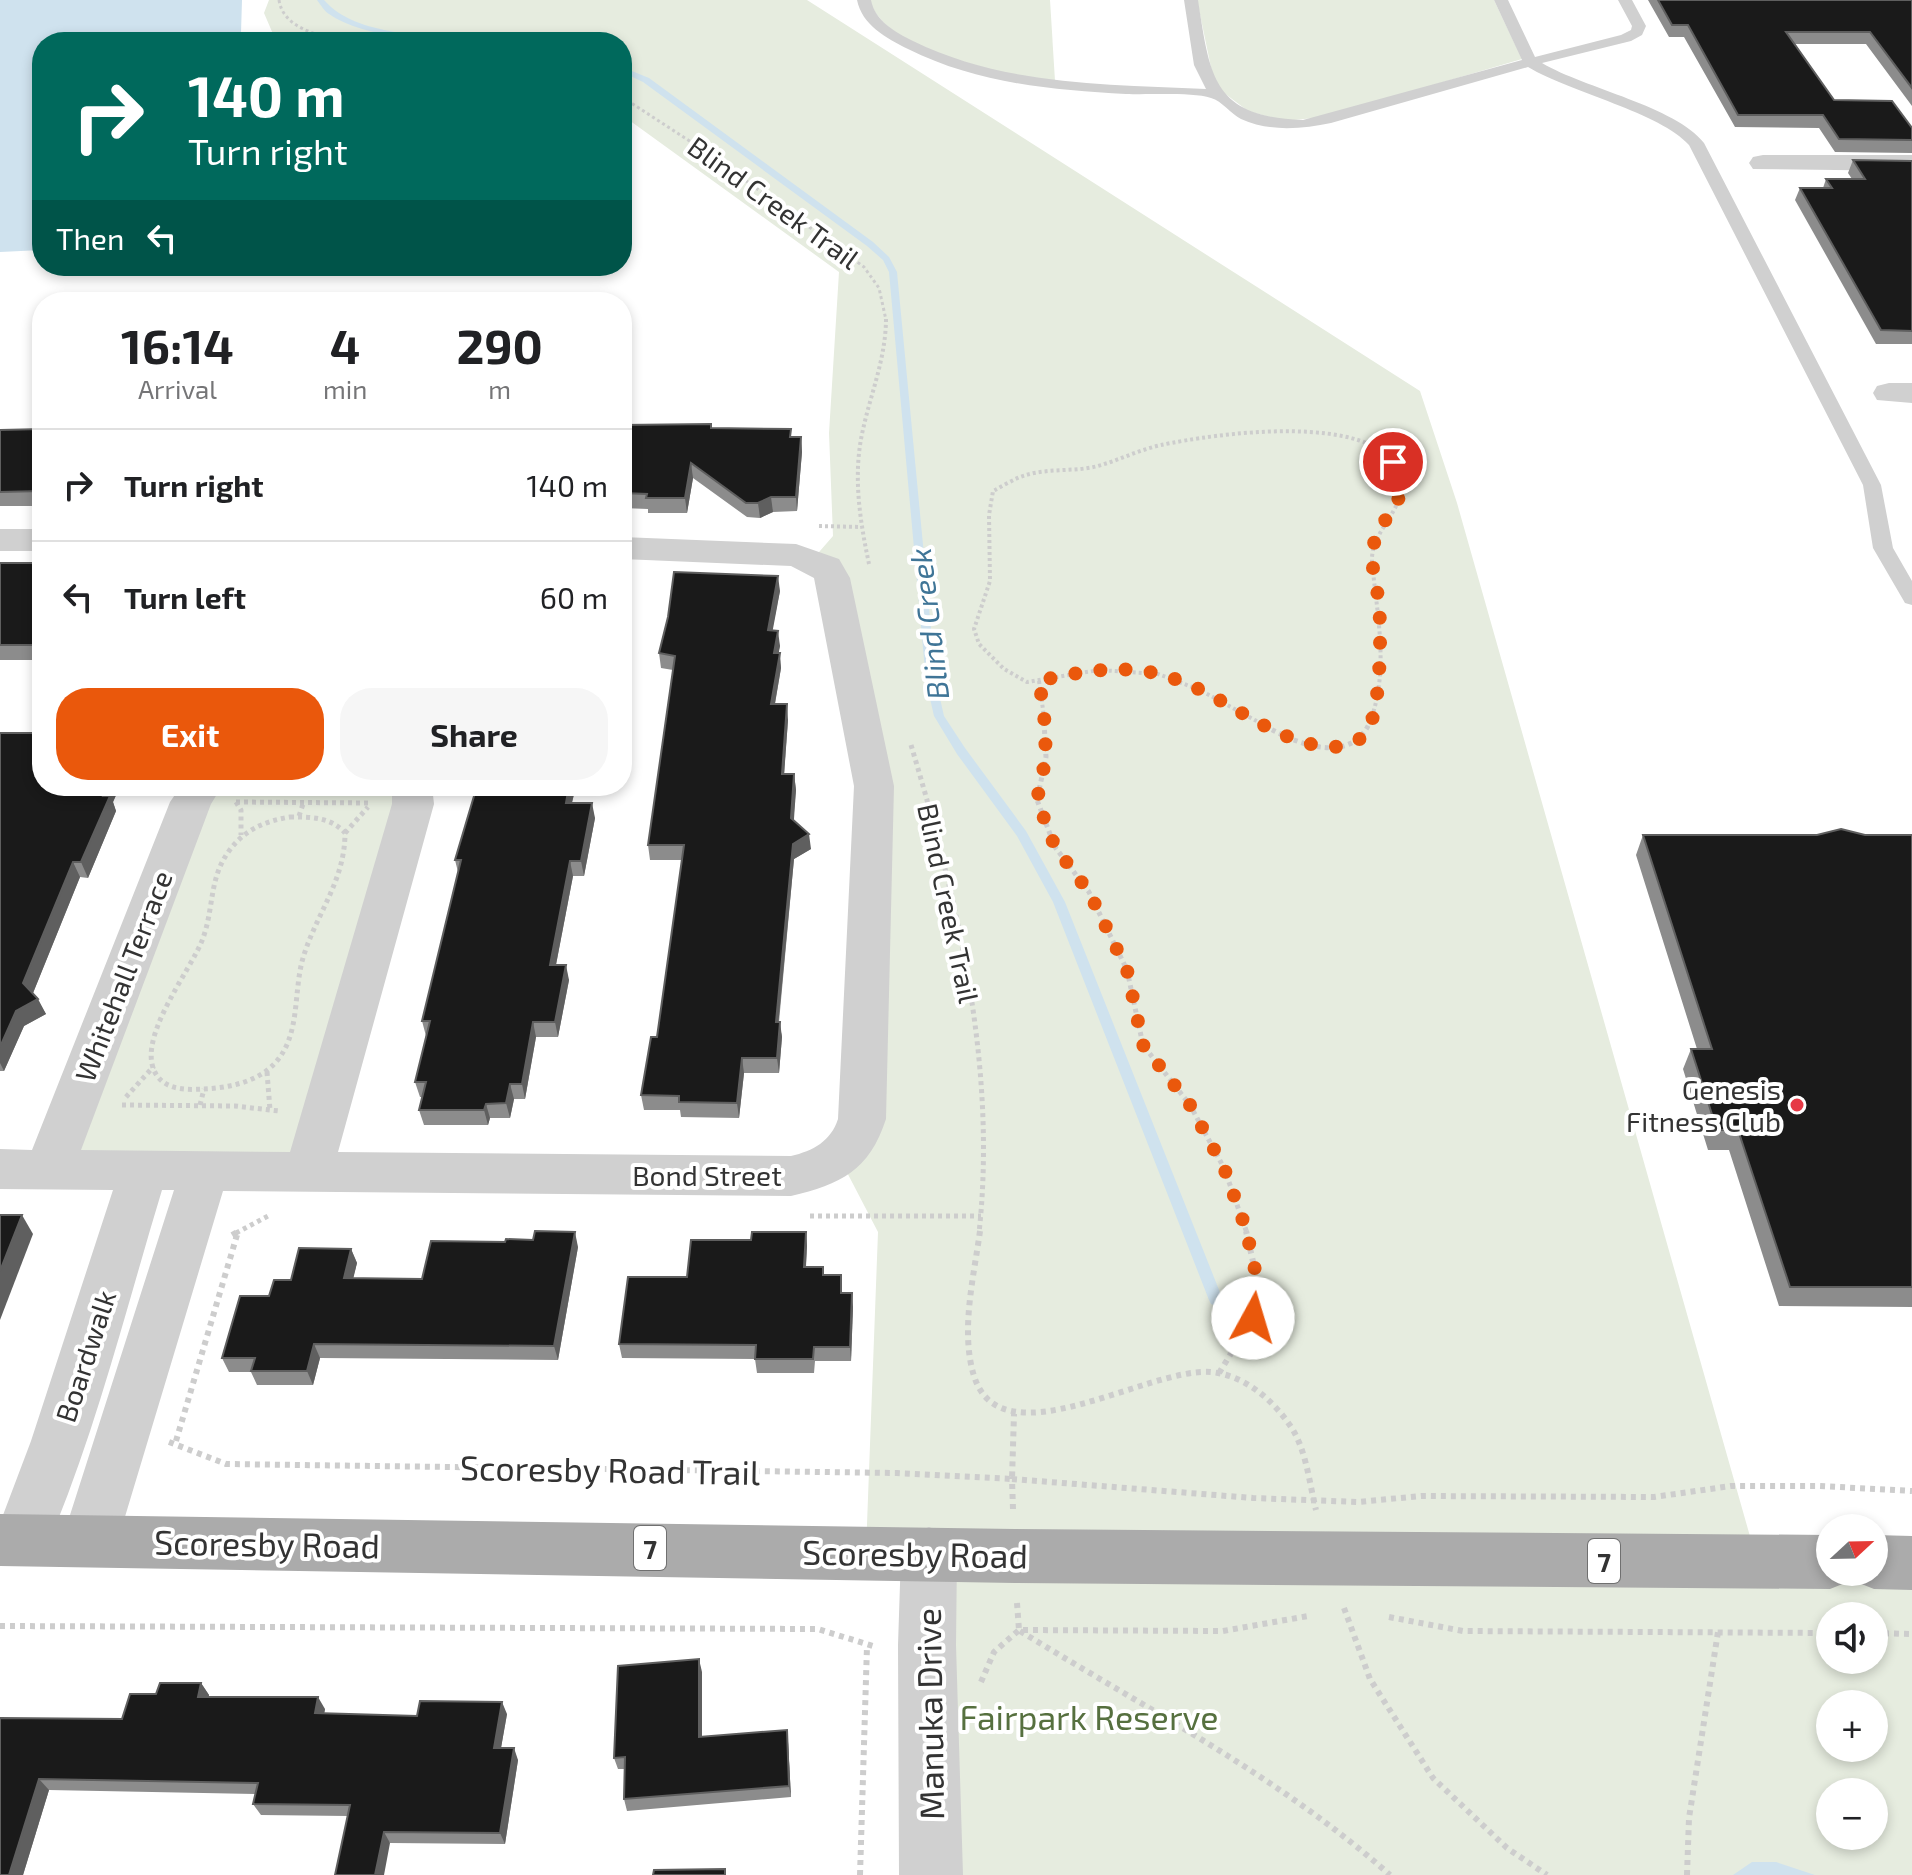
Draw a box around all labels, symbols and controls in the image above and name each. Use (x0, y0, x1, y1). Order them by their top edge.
text: 140 m (188, 61, 345, 128)
icon: right (56, 64, 160, 168)
text: Turn right (188, 129, 348, 172)
street label: Blind Creek Trail (682, 129, 867, 276)
icon: left (140, 216, 184, 260)
text: Then (56, 220, 124, 256)
text: 16:14 (121, 316, 234, 374)
text: 4 (330, 316, 360, 374)
text: 290 (456, 316, 543, 374)
text: Arrival (138, 373, 217, 404)
text: min (323, 373, 367, 404)
text: m (488, 373, 511, 404)
pin (1359, 428, 1427, 496)
icon: arrive (1371, 440, 1415, 484)
icon: right (56, 463, 100, 507)
text: Turn right (124, 467, 264, 503)
text: 140 m (527, 467, 608, 503)
water label: Blind Creek (901, 546, 955, 702)
icon: left (56, 575, 100, 619)
text: Turn left (124, 579, 246, 615)
text: 60 m (540, 579, 608, 615)
button: Exit (56, 688, 324, 780)
button: Share (340, 688, 608, 780)
street label: Blind Creek Trail (911, 800, 987, 1007)
street label: Whitehall Terrace (67, 866, 179, 1086)
place label: Genesis Fitness Club (1626, 1072, 1781, 1138)
marker: Genesis Fitness Club (1788, 1096, 1806, 1114)
street label: Bond Street (632, 1158, 782, 1192)
position arrow (1211, 1276, 1295, 1360)
street label: Boardwalk (48, 1286, 122, 1426)
street label: Scoresby Road Trail (460, 1446, 760, 1492)
north arrow (1816, 1514, 1888, 1586)
map controls (1816, 1514, 1888, 1850)
street label: Scoresby Road (154, 1521, 380, 1565)
road number: 7 (634, 1526, 666, 1570)
street label: Scoresby Road (802, 1531, 1028, 1575)
road number: 7 (1588, 1539, 1620, 1583)
button: sound (1816, 1602, 1888, 1674)
street label: Manuka Drive (907, 1608, 951, 1820)
button: + (1816, 1690, 1888, 1762)
park label: Fairpark Reserve (959, 1696, 1219, 1737)
button: − (1816, 1778, 1888, 1850)

